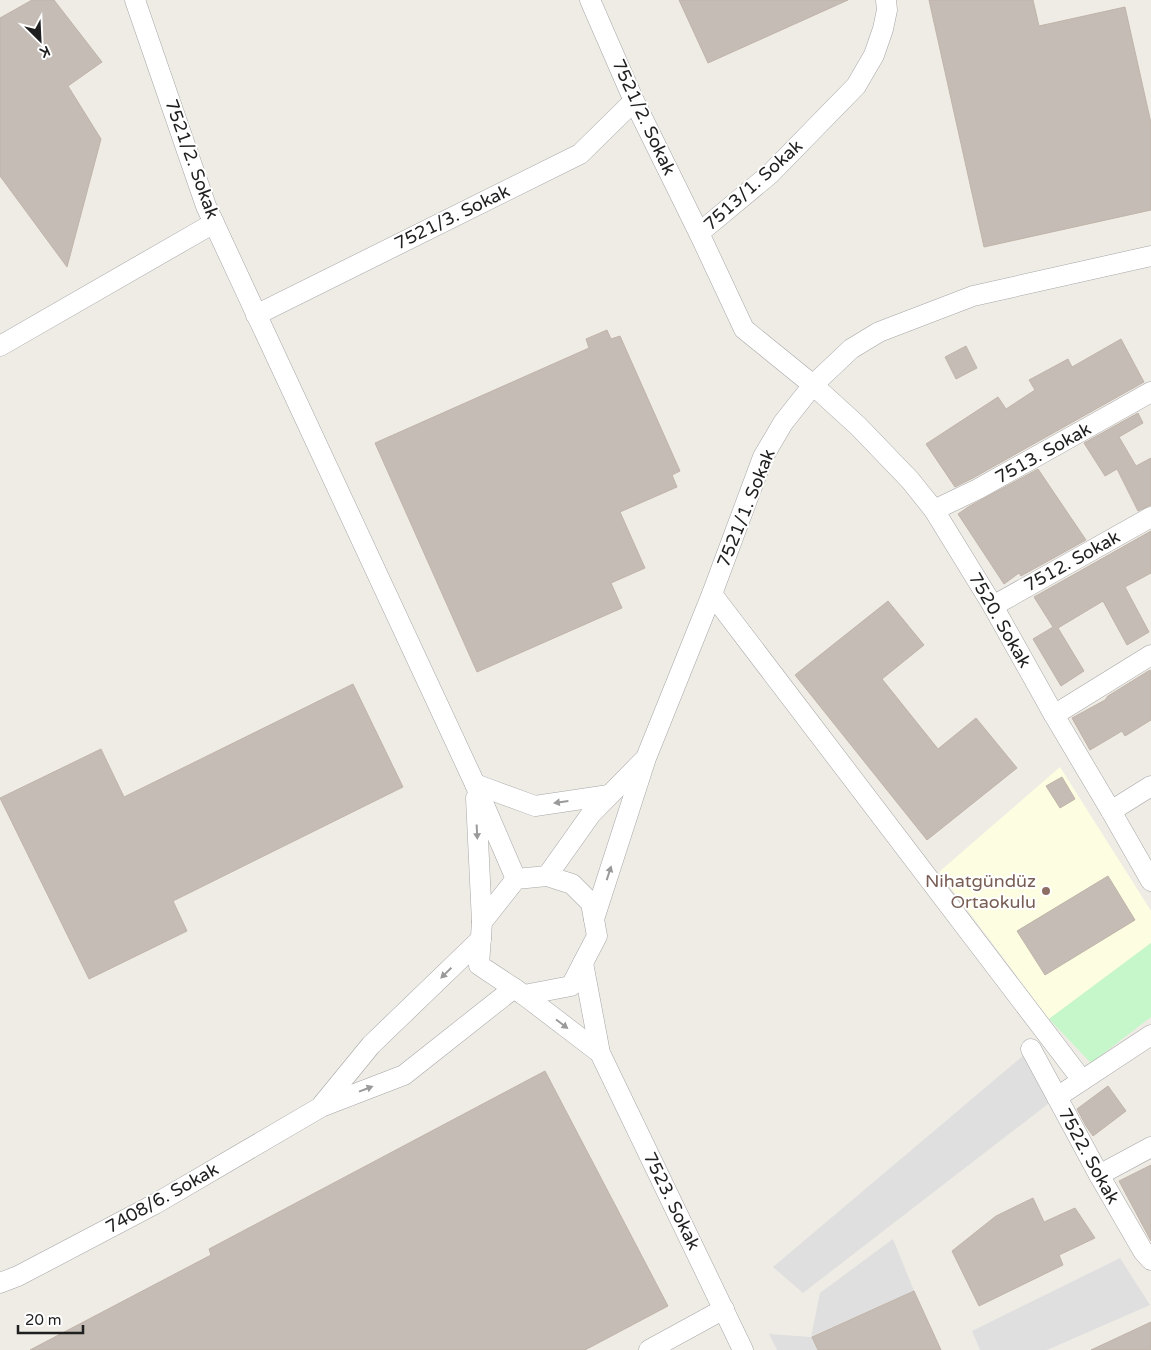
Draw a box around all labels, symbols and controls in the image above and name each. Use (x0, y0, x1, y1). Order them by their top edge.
north arrow (15, 15, 65, 65)
text: K (37, 42, 53, 61)
street label: 7521/2. Sokak (608, 56, 681, 179)
street label: 7521/2. Sokak (160, 96, 224, 222)
street label: 7513/1. Sokak (699, 135, 807, 235)
street label: 7521/3. Sokak (391, 180, 513, 254)
street label: 7513. Sokak (991, 418, 1095, 488)
street label: 7521/1. Sokak (712, 446, 780, 570)
street label: 7512. Sokak (1020, 526, 1124, 596)
street label: 7520. Sokak (964, 569, 1036, 672)
one-way arrow (553, 798, 569, 806)
one-way arrow (474, 825, 482, 841)
one-way arrow (606, 865, 614, 880)
place label: Nihatgündüz Ortaokulu (925, 870, 1036, 913)
marker: Nihatgündüz Ortaokulu (1040, 885, 1052, 897)
one-way arrow (440, 967, 452, 979)
one-way arrow (555, 1019, 569, 1029)
one-way arrow (359, 1085, 374, 1092)
street label: 7522. Sokak (1054, 1104, 1124, 1208)
street label: 7523. Sokak (639, 1148, 705, 1254)
street label: 7408/6. Sokak (102, 1158, 222, 1238)
scale bar (18, 1302, 82, 1334)
text: 20 m (25, 1311, 62, 1329)

